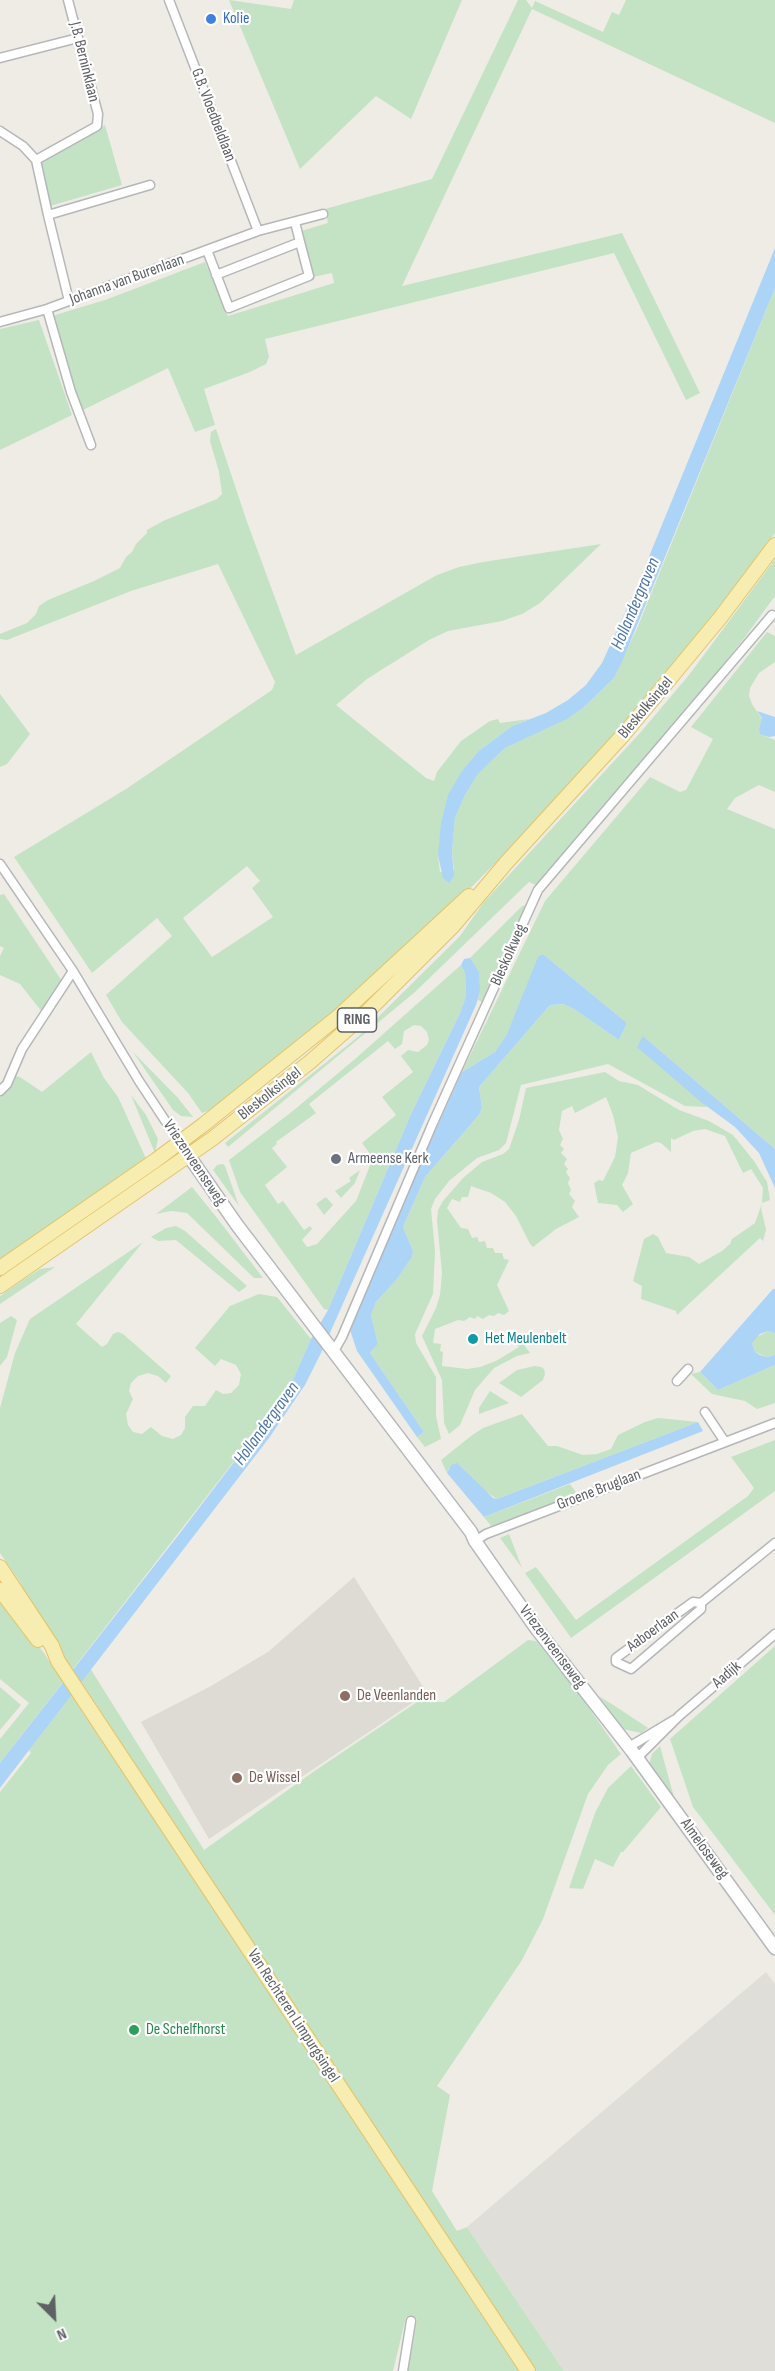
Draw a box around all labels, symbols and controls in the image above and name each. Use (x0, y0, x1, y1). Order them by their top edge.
place label: Kolie (223, 9, 249, 29)
marker: Kolie (204, 12, 218, 26)
street label: J.B. Berninklaan (65, 20, 103, 104)
street label: G.B. Vloedbeldlaan (186, 66, 240, 164)
street label: Johanna van Burenlaan (67, 250, 187, 310)
water label: Hollandergraven (607, 555, 665, 653)
street label: Bleskolksingel (615, 673, 677, 743)
street label: Bleskolkweg (487, 921, 531, 989)
road number: RING (338, 1008, 376, 1032)
street label: Bleskolksingel (235, 1063, 305, 1125)
street label: Vriezenveenseweg (158, 1116, 230, 1210)
place label: Armeense Kerk (348, 1149, 429, 1169)
marker: Armeense Kerk (329, 1152, 343, 1166)
place label: Het Meulenbelt (485, 1329, 567, 1349)
marker: Het Meulenbelt (466, 1332, 480, 1346)
water label: Hollandergraven (230, 1378, 304, 1470)
street label: Groene Bruglaan (554, 1465, 644, 1515)
street label: Vriezenveenseweg (514, 1602, 590, 1692)
street label: Aaboerlaan (623, 1606, 683, 1656)
street label: Aadijk (709, 1657, 745, 1693)
place label: De Veenlanden (357, 1686, 436, 1706)
marker: De Veenlanden (338, 1689, 352, 1703)
place label: De Wissel (249, 1768, 300, 1788)
marker: De Wissel (230, 1771, 244, 1785)
street label: Almeloseweg (676, 1815, 732, 1883)
street label: Van Rechteren Limpurgsingel (243, 1946, 343, 2086)
place label: De Schelfhorst (146, 2020, 225, 2040)
marker: De Schelfhorst (127, 2023, 141, 2037)
north arrow (24, 2287, 84, 2347)
text: N (54, 2323, 69, 2344)

